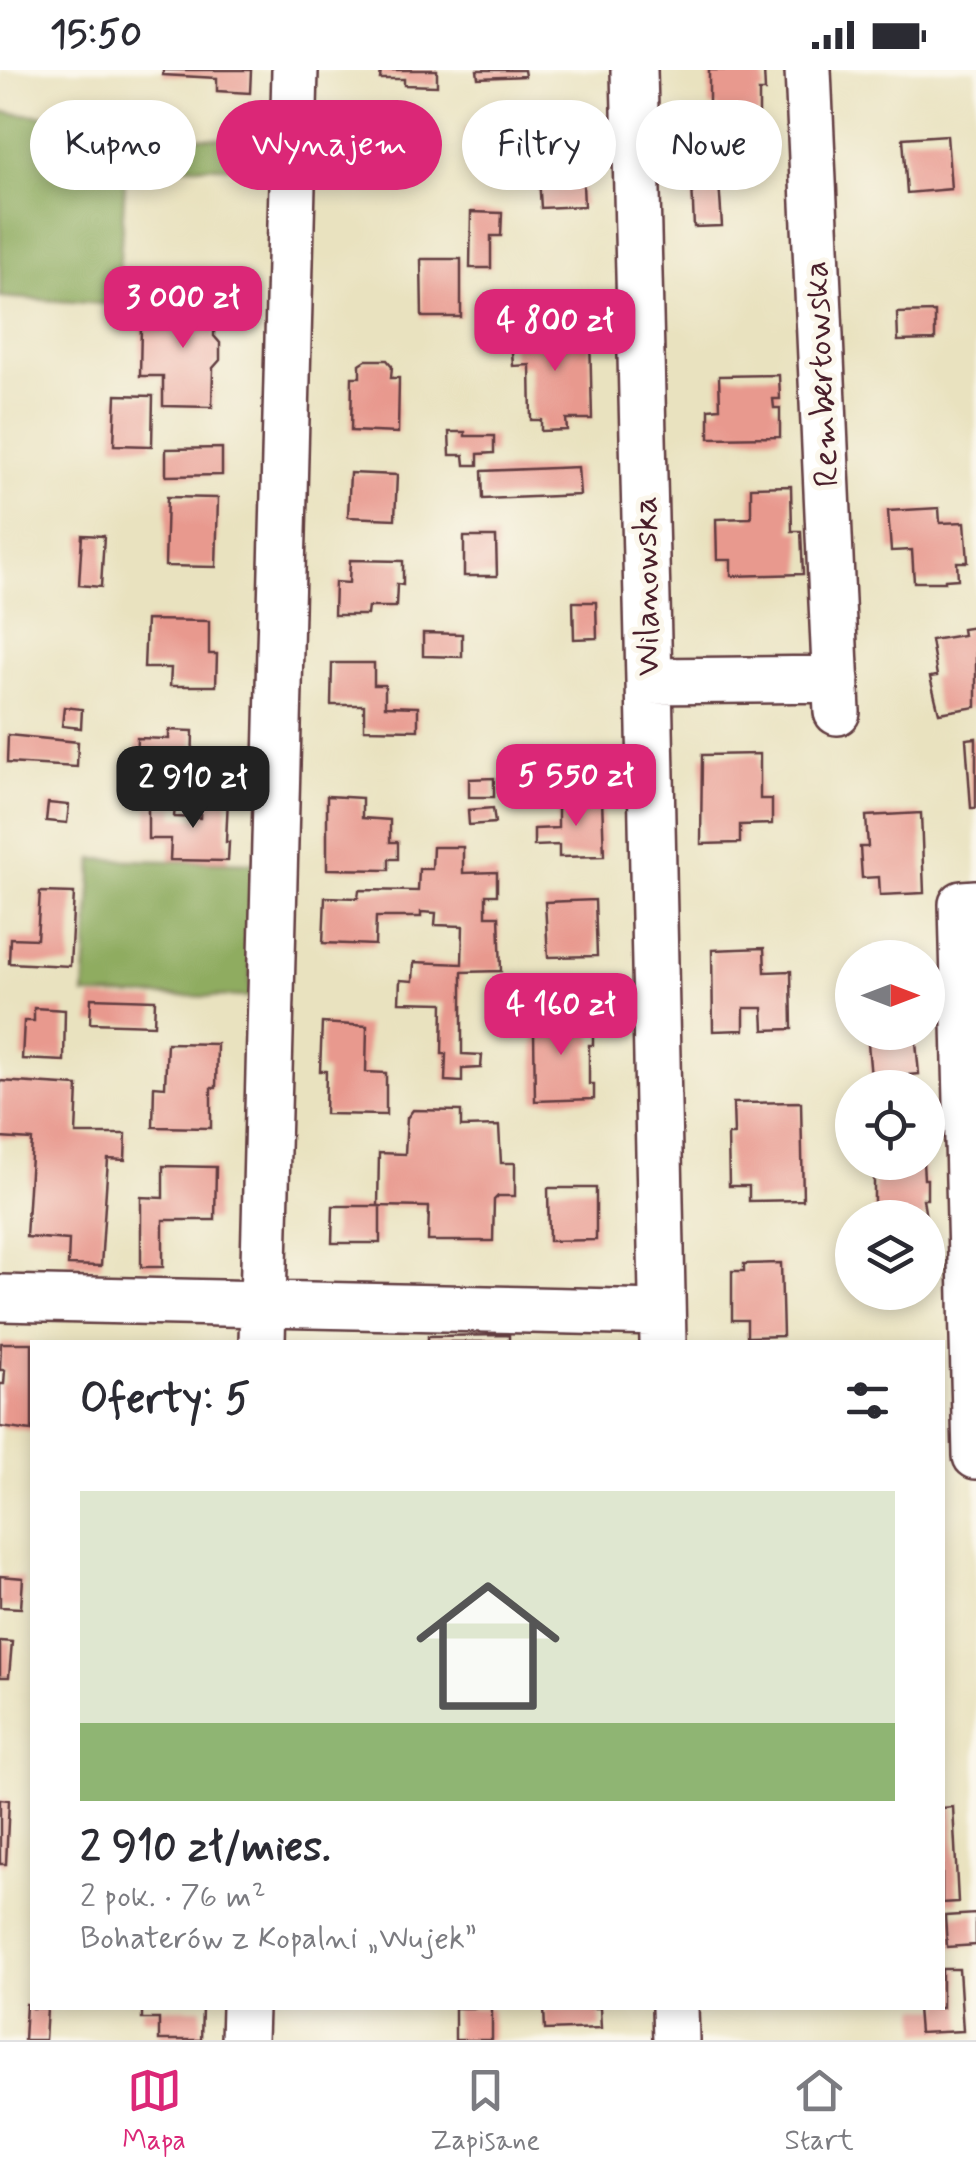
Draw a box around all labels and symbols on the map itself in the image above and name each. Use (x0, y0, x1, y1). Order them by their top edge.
street label: Rembertowska (793, 260, 851, 488)
pin: 3 000 zł (80, 266, 286, 351)
pin: 4 800 zł (452, 289, 658, 374)
street label: Wilanowska (622, 496, 672, 676)
pin: 5 550 zł (473, 744, 679, 829)
pin: 2 910 zł (90, 746, 296, 831)
north arrow (835, 940, 945, 1050)
pin: 4 160 zł (458, 973, 664, 1058)

